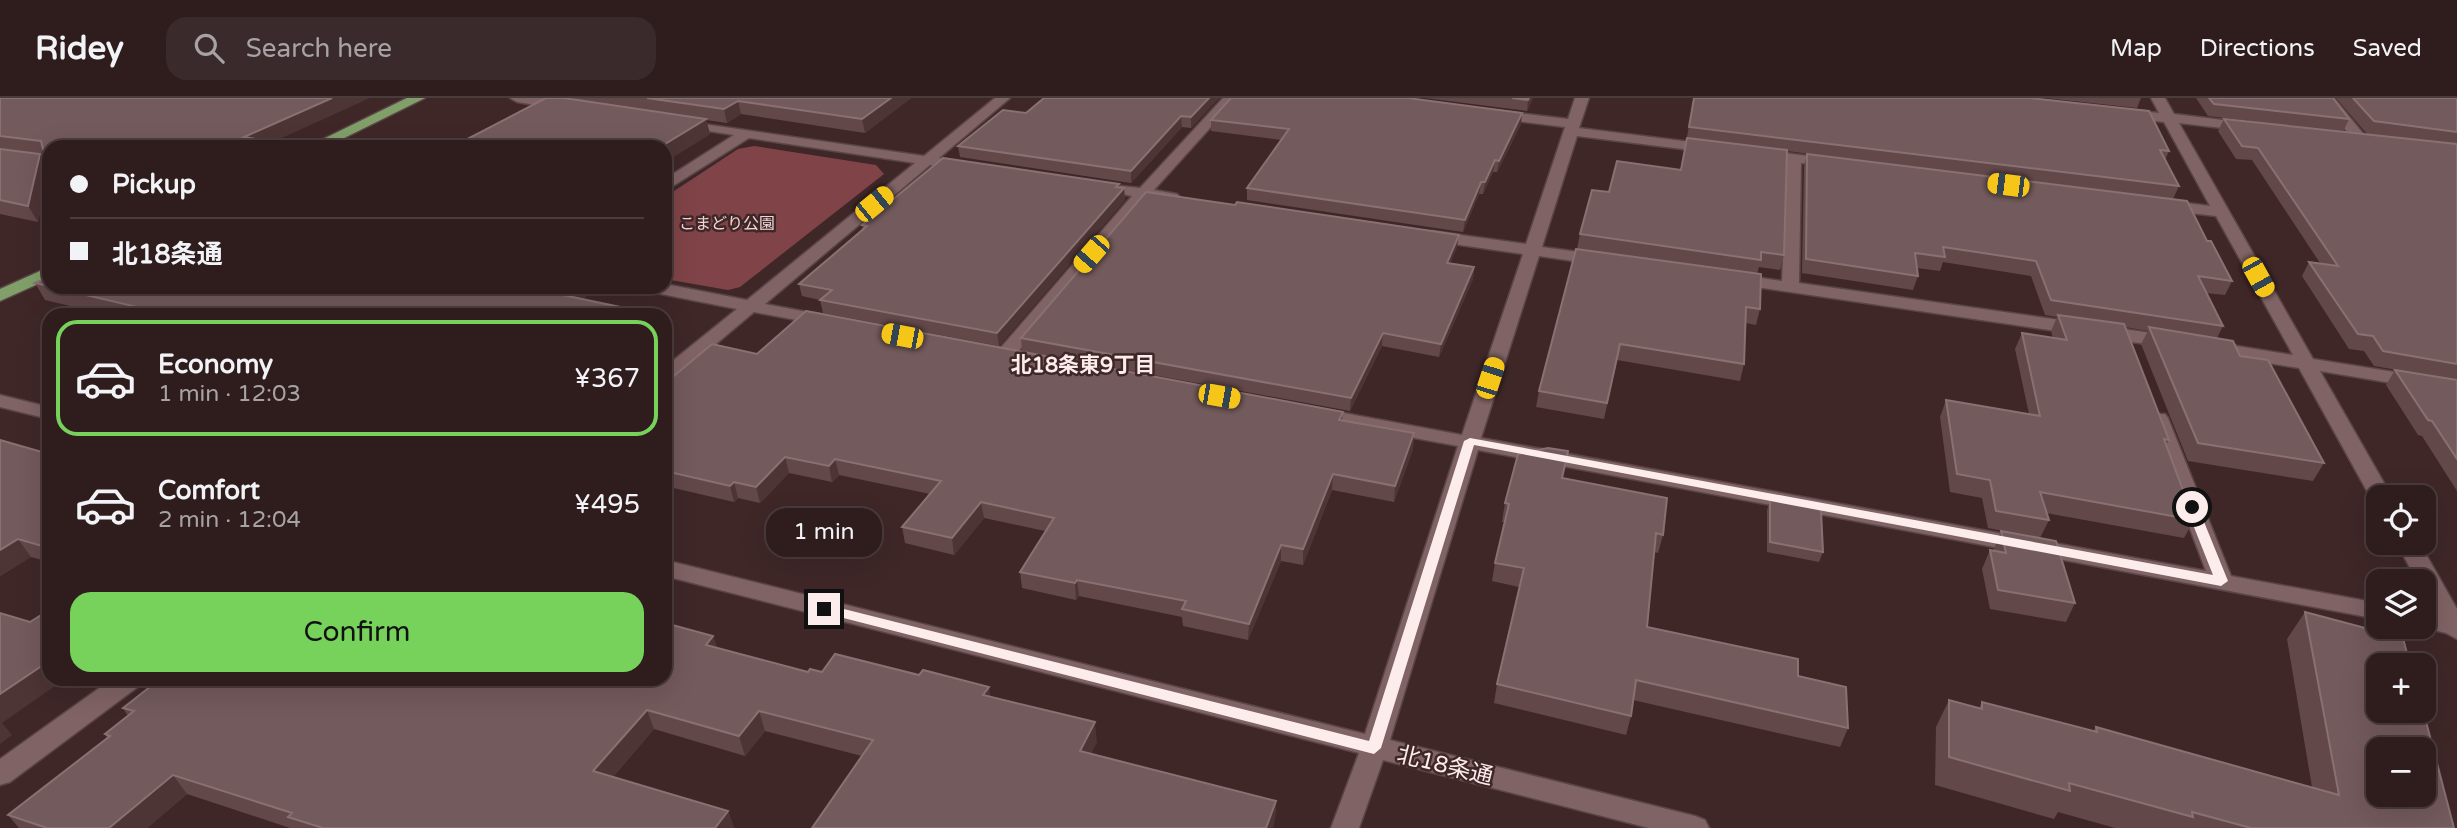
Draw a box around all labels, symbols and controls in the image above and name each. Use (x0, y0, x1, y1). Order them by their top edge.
search box (166, 17, 656, 80)
text: Ridey (35, 29, 124, 68)
icon: search (190, 29, 228, 67)
text: Search here (246, 33, 392, 64)
text: Map (2110, 34, 2162, 63)
text: Directions (2200, 34, 2315, 63)
text: Saved (2353, 34, 2422, 63)
text: Pickup (112, 169, 196, 200)
car (1986, 172, 2031, 198)
car (852, 183, 897, 225)
park label: こまどり公園 (679, 214, 775, 234)
car (1070, 231, 1113, 277)
text: 北18条通 (112, 239, 223, 270)
car (2239, 254, 2278, 300)
car (880, 322, 925, 350)
icon: car (74, 347, 137, 410)
text: Economy (158, 349, 273, 380)
district label: 北18条東9丁目 (1011, 353, 1155, 378)
car (1474, 355, 1507, 401)
text: ¥367 (574, 363, 640, 394)
text: 1 min · 12:03 (158, 380, 301, 408)
car (1197, 382, 1242, 410)
icon: car (74, 473, 137, 536)
text: Comfort (158, 475, 260, 506)
map controls (2366, 485, 2436, 807)
button: locate (2366, 485, 2436, 555)
text: ¥495 (574, 489, 640, 520)
route start (2176, 491, 2208, 523)
text: 2 min · 12:04 (158, 506, 301, 534)
callout: 1 min (766, 508, 882, 556)
text: 1 min (793, 518, 855, 546)
button: layers (2366, 569, 2436, 639)
button: Confirm (70, 592, 644, 672)
route end (808, 593, 840, 625)
button: + (2366, 653, 2436, 723)
button: − (2366, 737, 2436, 807)
street label: 北18条通 (1394, 741, 1496, 791)

